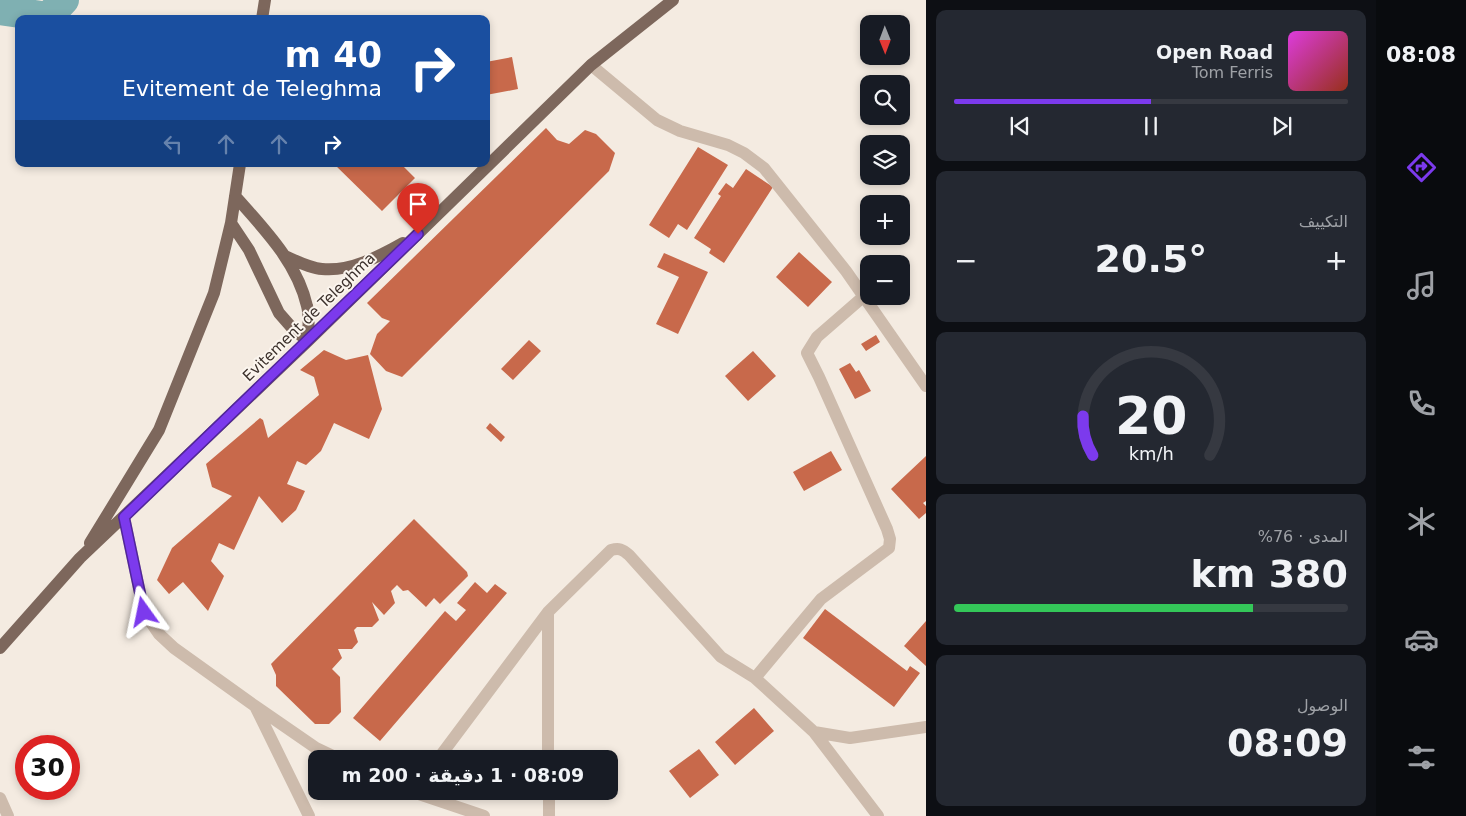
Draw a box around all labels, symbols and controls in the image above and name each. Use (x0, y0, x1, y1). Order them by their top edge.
north arrow (860, 15, 910, 65)
map controls (860, 15, 910, 305)
text: 40 m (285, 35, 382, 75)
icon: right (400, 35, 465, 100)
text: Open Road (1156, 41, 1273, 63)
text: 08:08 (1386, 42, 1456, 67)
text: Tom Ferris (1192, 63, 1273, 82)
button: search (860, 75, 910, 125)
text: Evitement de Teleghma (122, 76, 382, 101)
icon: previous (1006, 112, 1034, 140)
icon: pause (1137, 112, 1165, 140)
icon: next (1268, 112, 1296, 140)
icon: left (159, 130, 187, 158)
icon: ahead (212, 130, 240, 158)
icon: ahead (265, 130, 293, 158)
icon: right (318, 130, 346, 158)
button: layers (860, 135, 910, 185)
icon: directions (1404, 150, 1439, 185)
pin (397, 183, 439, 234)
icon: arrive (404, 190, 432, 218)
button: + (860, 195, 910, 245)
text: التكييف (1299, 212, 1348, 231)
text: 20.5° (1095, 237, 1207, 281)
text: − (954, 244, 977, 277)
text: + (1325, 244, 1348, 277)
street label: Evitement de Teleghma (239, 249, 379, 385)
button: − (860, 255, 910, 305)
icon: music (1404, 268, 1439, 303)
text: 20 (1115, 386, 1187, 446)
icon: phone (1404, 386, 1439, 421)
text: km/h (1128, 443, 1174, 464)
icon: climate (1404, 504, 1439, 539)
text: المدى · 76% (1258, 527, 1348, 546)
text: 380 km (1191, 552, 1348, 596)
position arrow (117, 585, 169, 637)
icon: car (1404, 622, 1439, 657)
text: الوصول (1297, 696, 1348, 715)
text: 08:09 (1227, 721, 1348, 765)
speed limit sign: 30 (15, 735, 80, 800)
icon: filters (1404, 740, 1439, 775)
text: 08:09 · 1 دقيقة · 200 m (342, 764, 584, 786)

